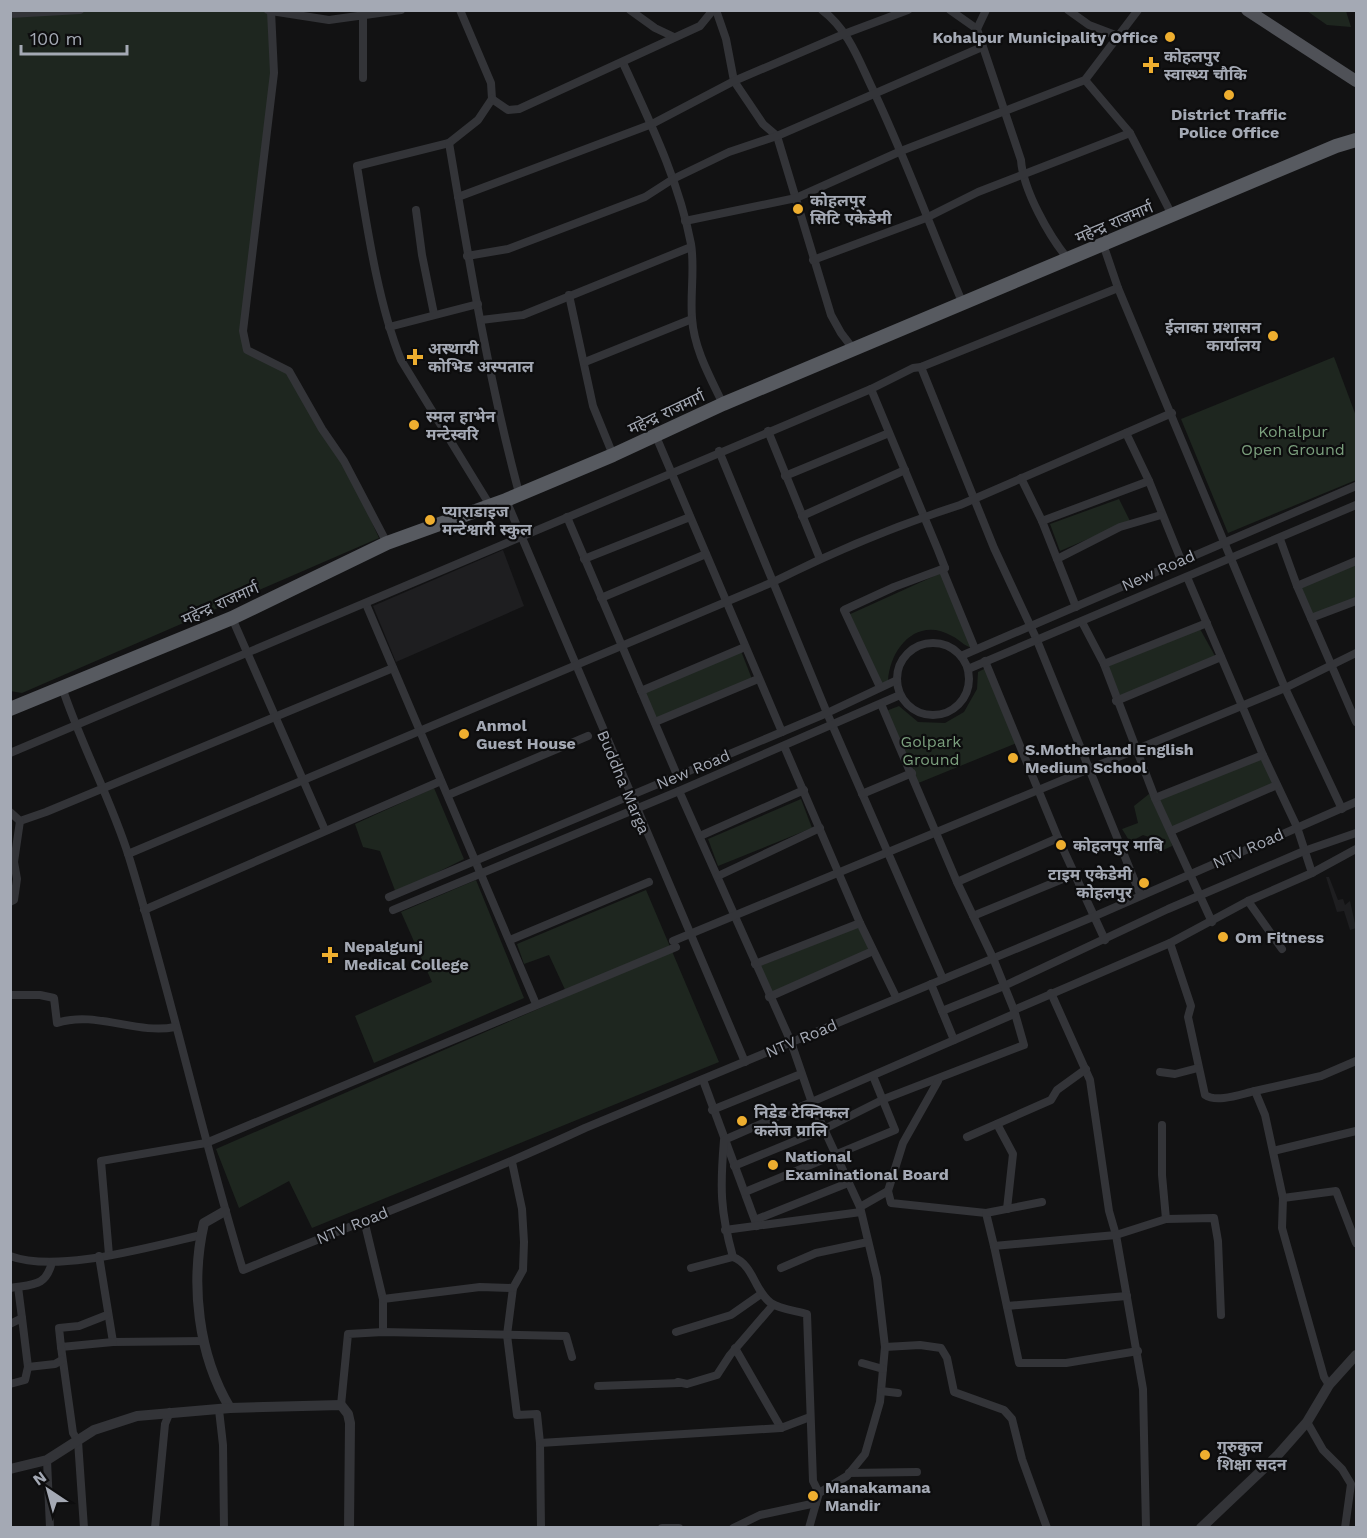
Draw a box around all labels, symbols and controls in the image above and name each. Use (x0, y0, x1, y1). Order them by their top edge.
scale bar (21, 18, 128, 56)
text: 100 m (30, 28, 83, 49)
place label: Kohalpur Municipality Office (933, 28, 1158, 47)
marker: Kohalpur Municipality Office (1163, 30, 1177, 44)
place label: कोहलपुर स्वास्थ्य चौकि (1164, 47, 1247, 84)
marker: कोहलपुर स्वास्थ्य चौकि (1142, 56, 1160, 74)
marker: District Traffic Police Office (1222, 88, 1236, 102)
place label: District Traffic Police Office (1171, 105, 1287, 142)
place label: कोहलपुर सिटि एकेडेमी (810, 191, 892, 228)
street label: महेन्द्र राजमार्ग (1073, 197, 1157, 247)
marker: कोहलपुर सिटि एकेडेमी (791, 202, 805, 216)
place label: ईलाका प्रशासन कार्यालय (1165, 318, 1262, 355)
marker: ईलाका प्रशासन कार्यालय (1266, 329, 1280, 343)
place label: अस्थायी कोभिड अस्पताल (428, 339, 535, 376)
marker: अस्थायी कोभिड अस्पताल (406, 348, 424, 366)
street label: महेन्द्र राजमार्ग (625, 386, 708, 438)
place label: स्मल हाभेन मन्टेस्वरि (426, 407, 497, 444)
marker: स्मल हाभेन मन्टेस्वरि (407, 418, 421, 432)
park label: Kohalpur Open Ground (1241, 422, 1345, 459)
place label: प्याराडाइज मन्टेश्वारी स्कुल (442, 502, 533, 540)
marker: प्याराडाइज मन्टेश्वारी स्कुल (423, 513, 437, 527)
street label: New Road (1119, 546, 1198, 595)
street label: महेन्द्र राजमार्ग (179, 578, 263, 629)
place label: Anmol Guest House (476, 716, 576, 753)
marker: Anmol Guest House (457, 727, 471, 741)
street label: Buddha Marga (593, 728, 654, 837)
park label: Golpark Ground (901, 732, 961, 769)
place label: S.Motherland English Medium School (1025, 740, 1194, 777)
street label: New Road (653, 745, 733, 793)
marker: S.Motherland English Medium School (1006, 751, 1020, 765)
street label: NTV Road (1210, 824, 1287, 873)
place label: कोहलपुर माबि (1073, 836, 1164, 856)
marker: कोहलपुर माबि (1054, 838, 1068, 852)
place label: टाइम एकेडेमी कोहलपुर (1048, 865, 1133, 903)
marker: टाइम एकेडेमी कोहलपुर (1137, 876, 1151, 890)
place label: Om Fitness (1235, 928, 1325, 947)
marker: Om Fitness (1216, 930, 1230, 944)
place label: Nepalgunj Medical College (344, 937, 469, 974)
marker: Nepalgunj Medical College (321, 946, 339, 964)
street label: NTV Road (763, 1015, 840, 1062)
place label: निडेड टेक्निकल कलेज प्रालि (754, 1103, 850, 1140)
marker: निडेड टेक्निकल कलेज प्रालि (735, 1114, 749, 1128)
place label: National Examinational Board (785, 1147, 949, 1184)
marker: National Examinational Board (766, 1158, 780, 1172)
street label: NTV Road (314, 1202, 391, 1248)
place label: गुरुकुल शिक्षा सदन (1217, 1437, 1288, 1474)
marker: गुरुकुल शिक्षा सदन (1198, 1448, 1212, 1462)
north arrow (18, 1460, 78, 1520)
text: N (29, 1467, 50, 1489)
place label: Manakamana Mandir (825, 1478, 931, 1515)
marker: Manakamana Mandir (806, 1489, 820, 1503)

